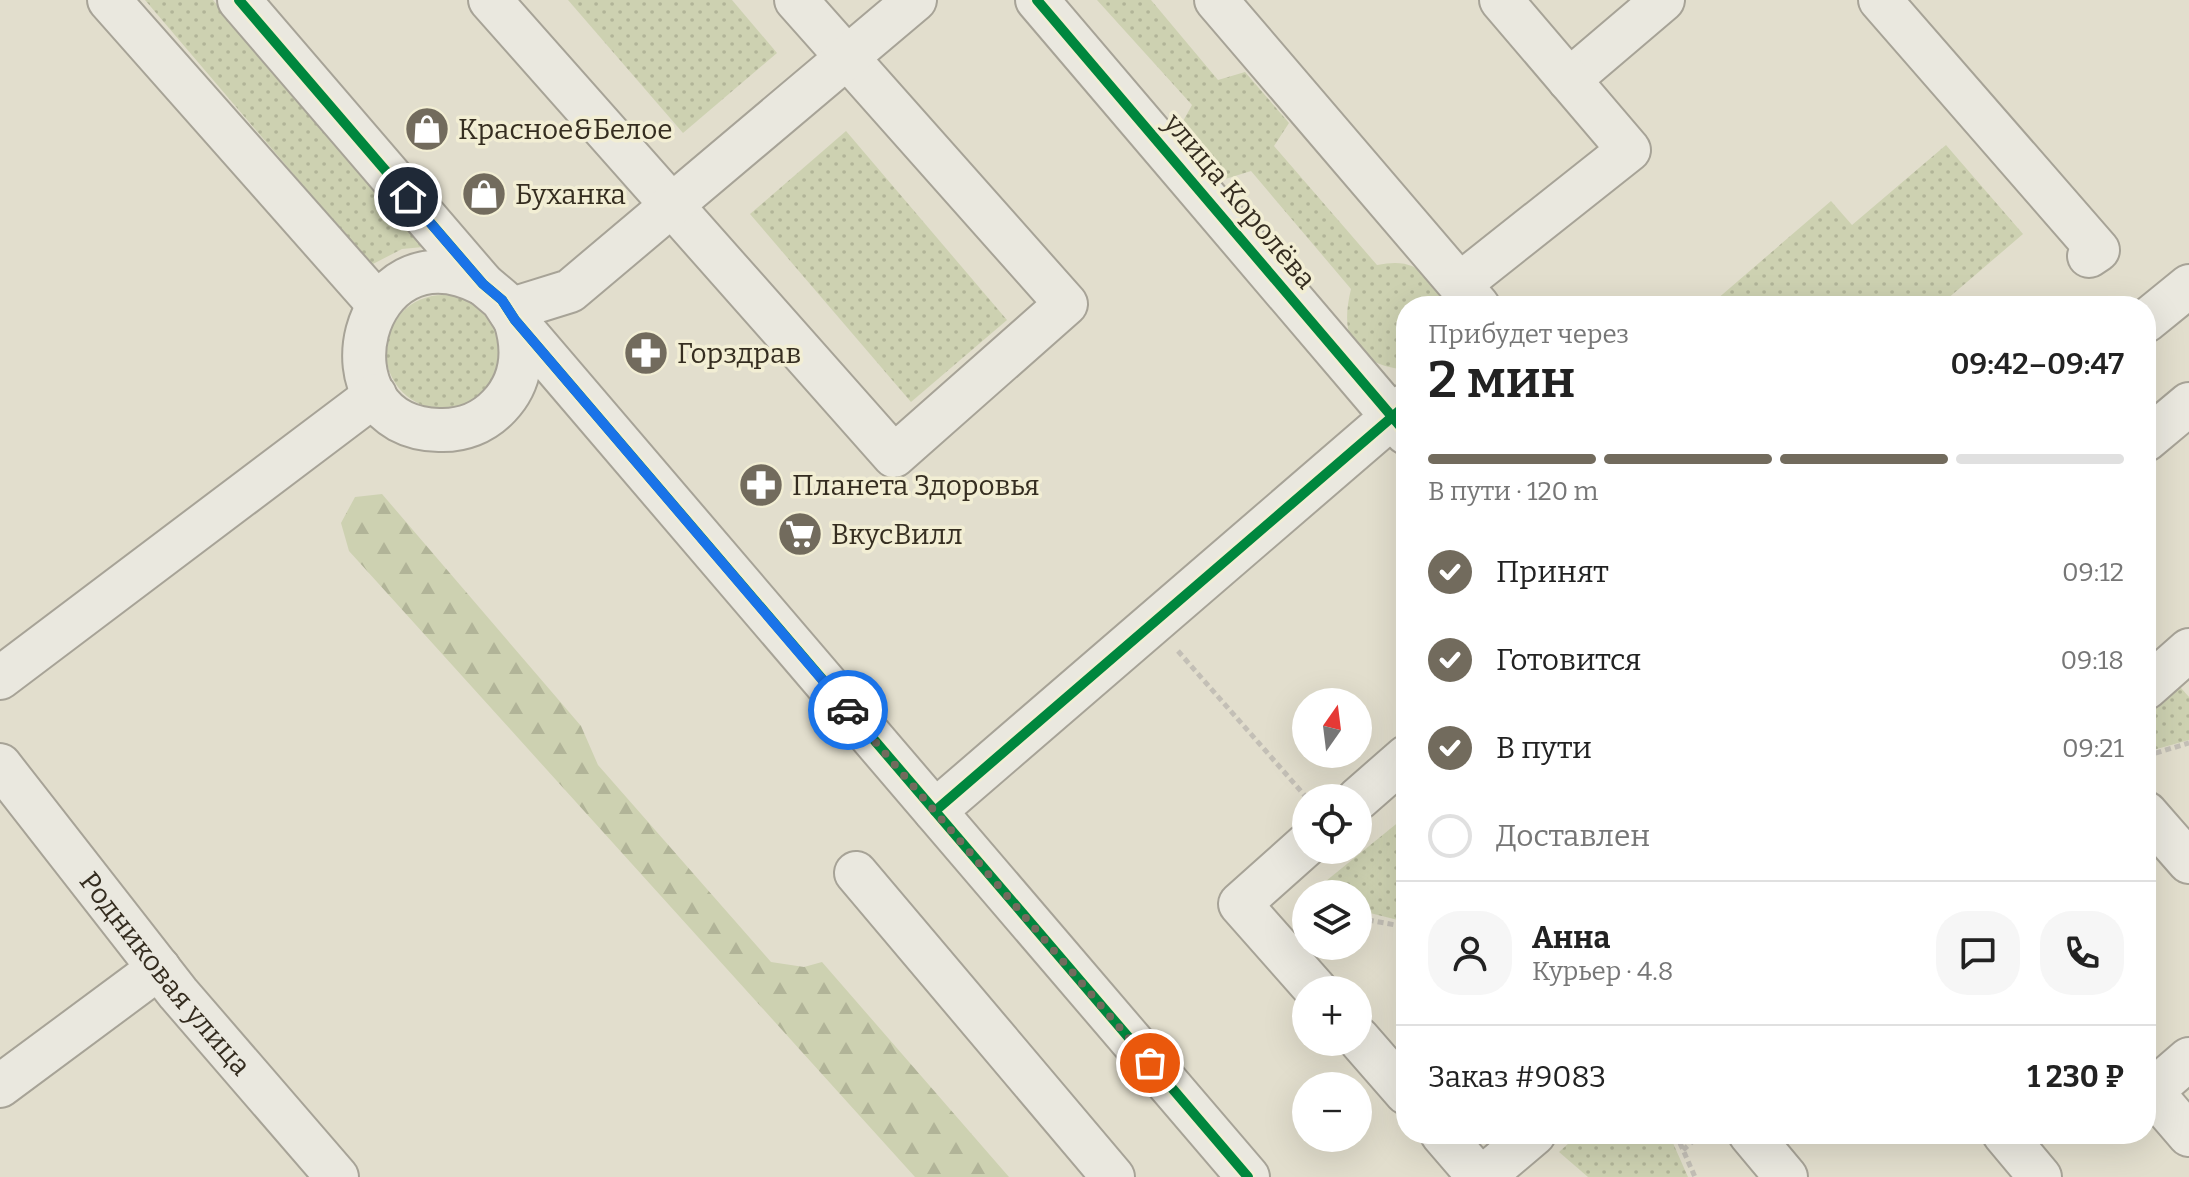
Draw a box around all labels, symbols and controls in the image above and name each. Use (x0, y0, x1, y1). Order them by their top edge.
shop icon: Красное&Белое (403, 105, 451, 153)
street label: улица Королёва (1157, 106, 1323, 295)
place label: Красное&Белое (458, 113, 673, 146)
pin (374, 163, 442, 231)
shop icon: Буханка (460, 170, 508, 218)
icon: home (386, 175, 430, 219)
place label: Буханка (515, 178, 626, 211)
text: Прибудет через (1428, 319, 1629, 350)
pharmacy icon: Горздрав (622, 329, 670, 377)
place label: Горздрав (677, 337, 801, 370)
text: 09:42–09:47 (1950, 346, 2124, 382)
text: 2 мин (1428, 348, 1575, 411)
pharmacy icon: Планета Здоровья (737, 461, 785, 509)
place label: Планета Здоровья (792, 469, 1040, 502)
text: В пути · 120 m (1428, 476, 1598, 507)
supermarket icon: ВкусВилл (776, 510, 824, 558)
place label: ВкусВилл (831, 518, 963, 551)
icon: check (1428, 550, 1472, 594)
text: Принят (1496, 554, 1609, 590)
text: 09:12 (2062, 557, 2124, 588)
icon: check (1428, 638, 1472, 682)
text: Готовится (1496, 642, 1641, 678)
text: 09:18 (2060, 645, 2124, 676)
courier (808, 670, 888, 750)
icon: car (826, 688, 870, 732)
north arrow (1292, 688, 1372, 768)
map controls (1292, 688, 1372, 1152)
icon: check (1428, 726, 1472, 770)
text: В пути (1496, 730, 1592, 766)
text: 09:21 (2062, 733, 2124, 764)
button: locate (1292, 784, 1372, 864)
text: Доставлен (1496, 818, 1650, 854)
street label: Родниковая улица (73, 865, 258, 1082)
button: layers (1292, 880, 1372, 960)
button: person (1428, 911, 1512, 995)
button: chat (1936, 911, 2020, 995)
button: phone (2040, 911, 2124, 995)
text: Анна (1532, 920, 1610, 956)
text: Курьер · 4.8 (1532, 956, 1673, 987)
button: + (1292, 976, 1372, 1056)
pin (1116, 1029, 1184, 1097)
icon: bag (1128, 1041, 1172, 1085)
text: Заказ #9083 (1428, 1059, 1606, 1095)
text: 1 230 ₽ (2027, 1059, 2124, 1095)
button: − (1292, 1072, 1372, 1152)

